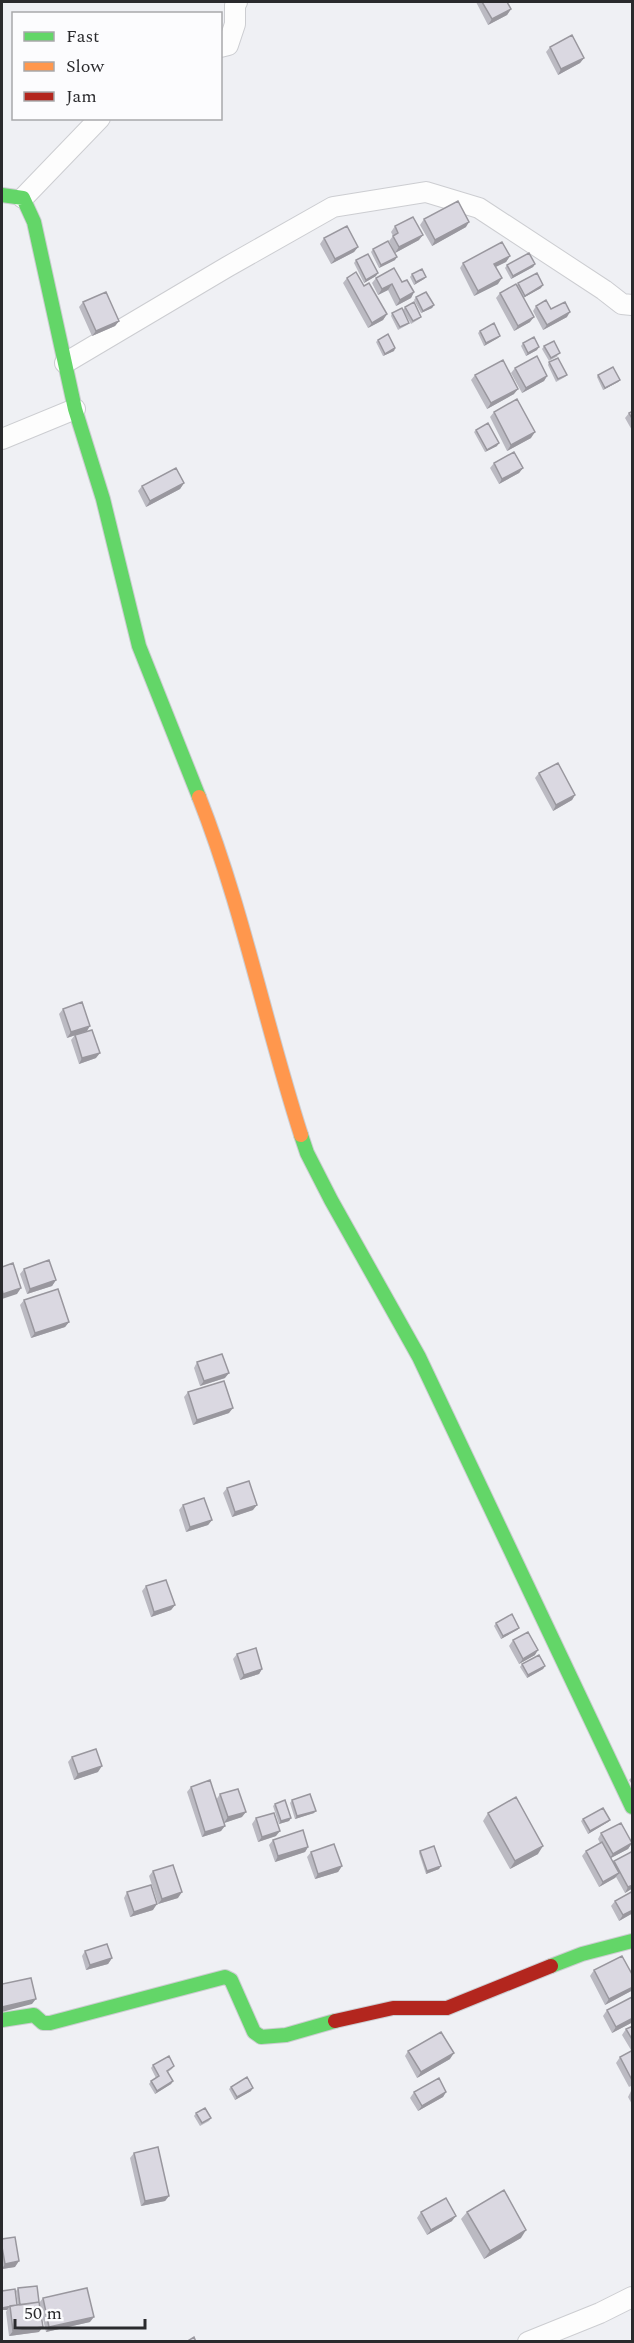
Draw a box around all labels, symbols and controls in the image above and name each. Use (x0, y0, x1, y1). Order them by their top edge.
legend (12, 12, 222, 120)
text: Fast (66, 23, 99, 50)
text: Slow (66, 53, 105, 80)
text: Jam (66, 83, 97, 110)
scale bar (15, 2292, 146, 2330)
text: 50 m (24, 2300, 62, 2327)

